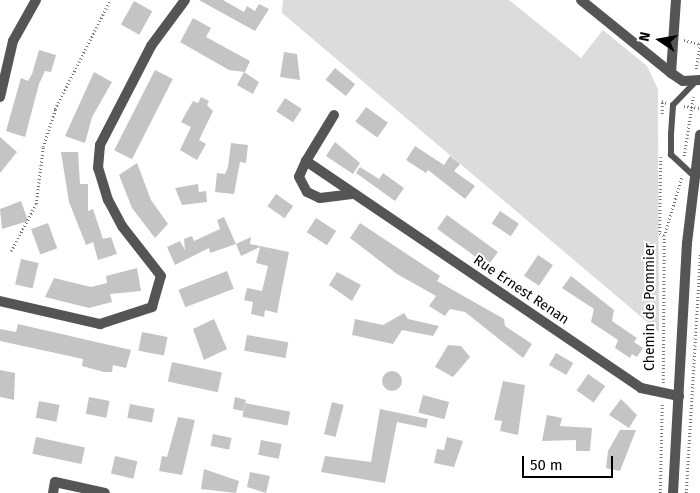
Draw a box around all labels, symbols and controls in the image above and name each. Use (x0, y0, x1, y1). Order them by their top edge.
north arrow (635, 15, 685, 65)
text: N (636, 30, 654, 43)
street label: Chemin de Pommier (642, 243, 658, 371)
street label: Rue Ernest Renan (470, 252, 572, 328)
scale bar (525, 446, 616, 478)
text: 50 m (530, 456, 563, 474)

